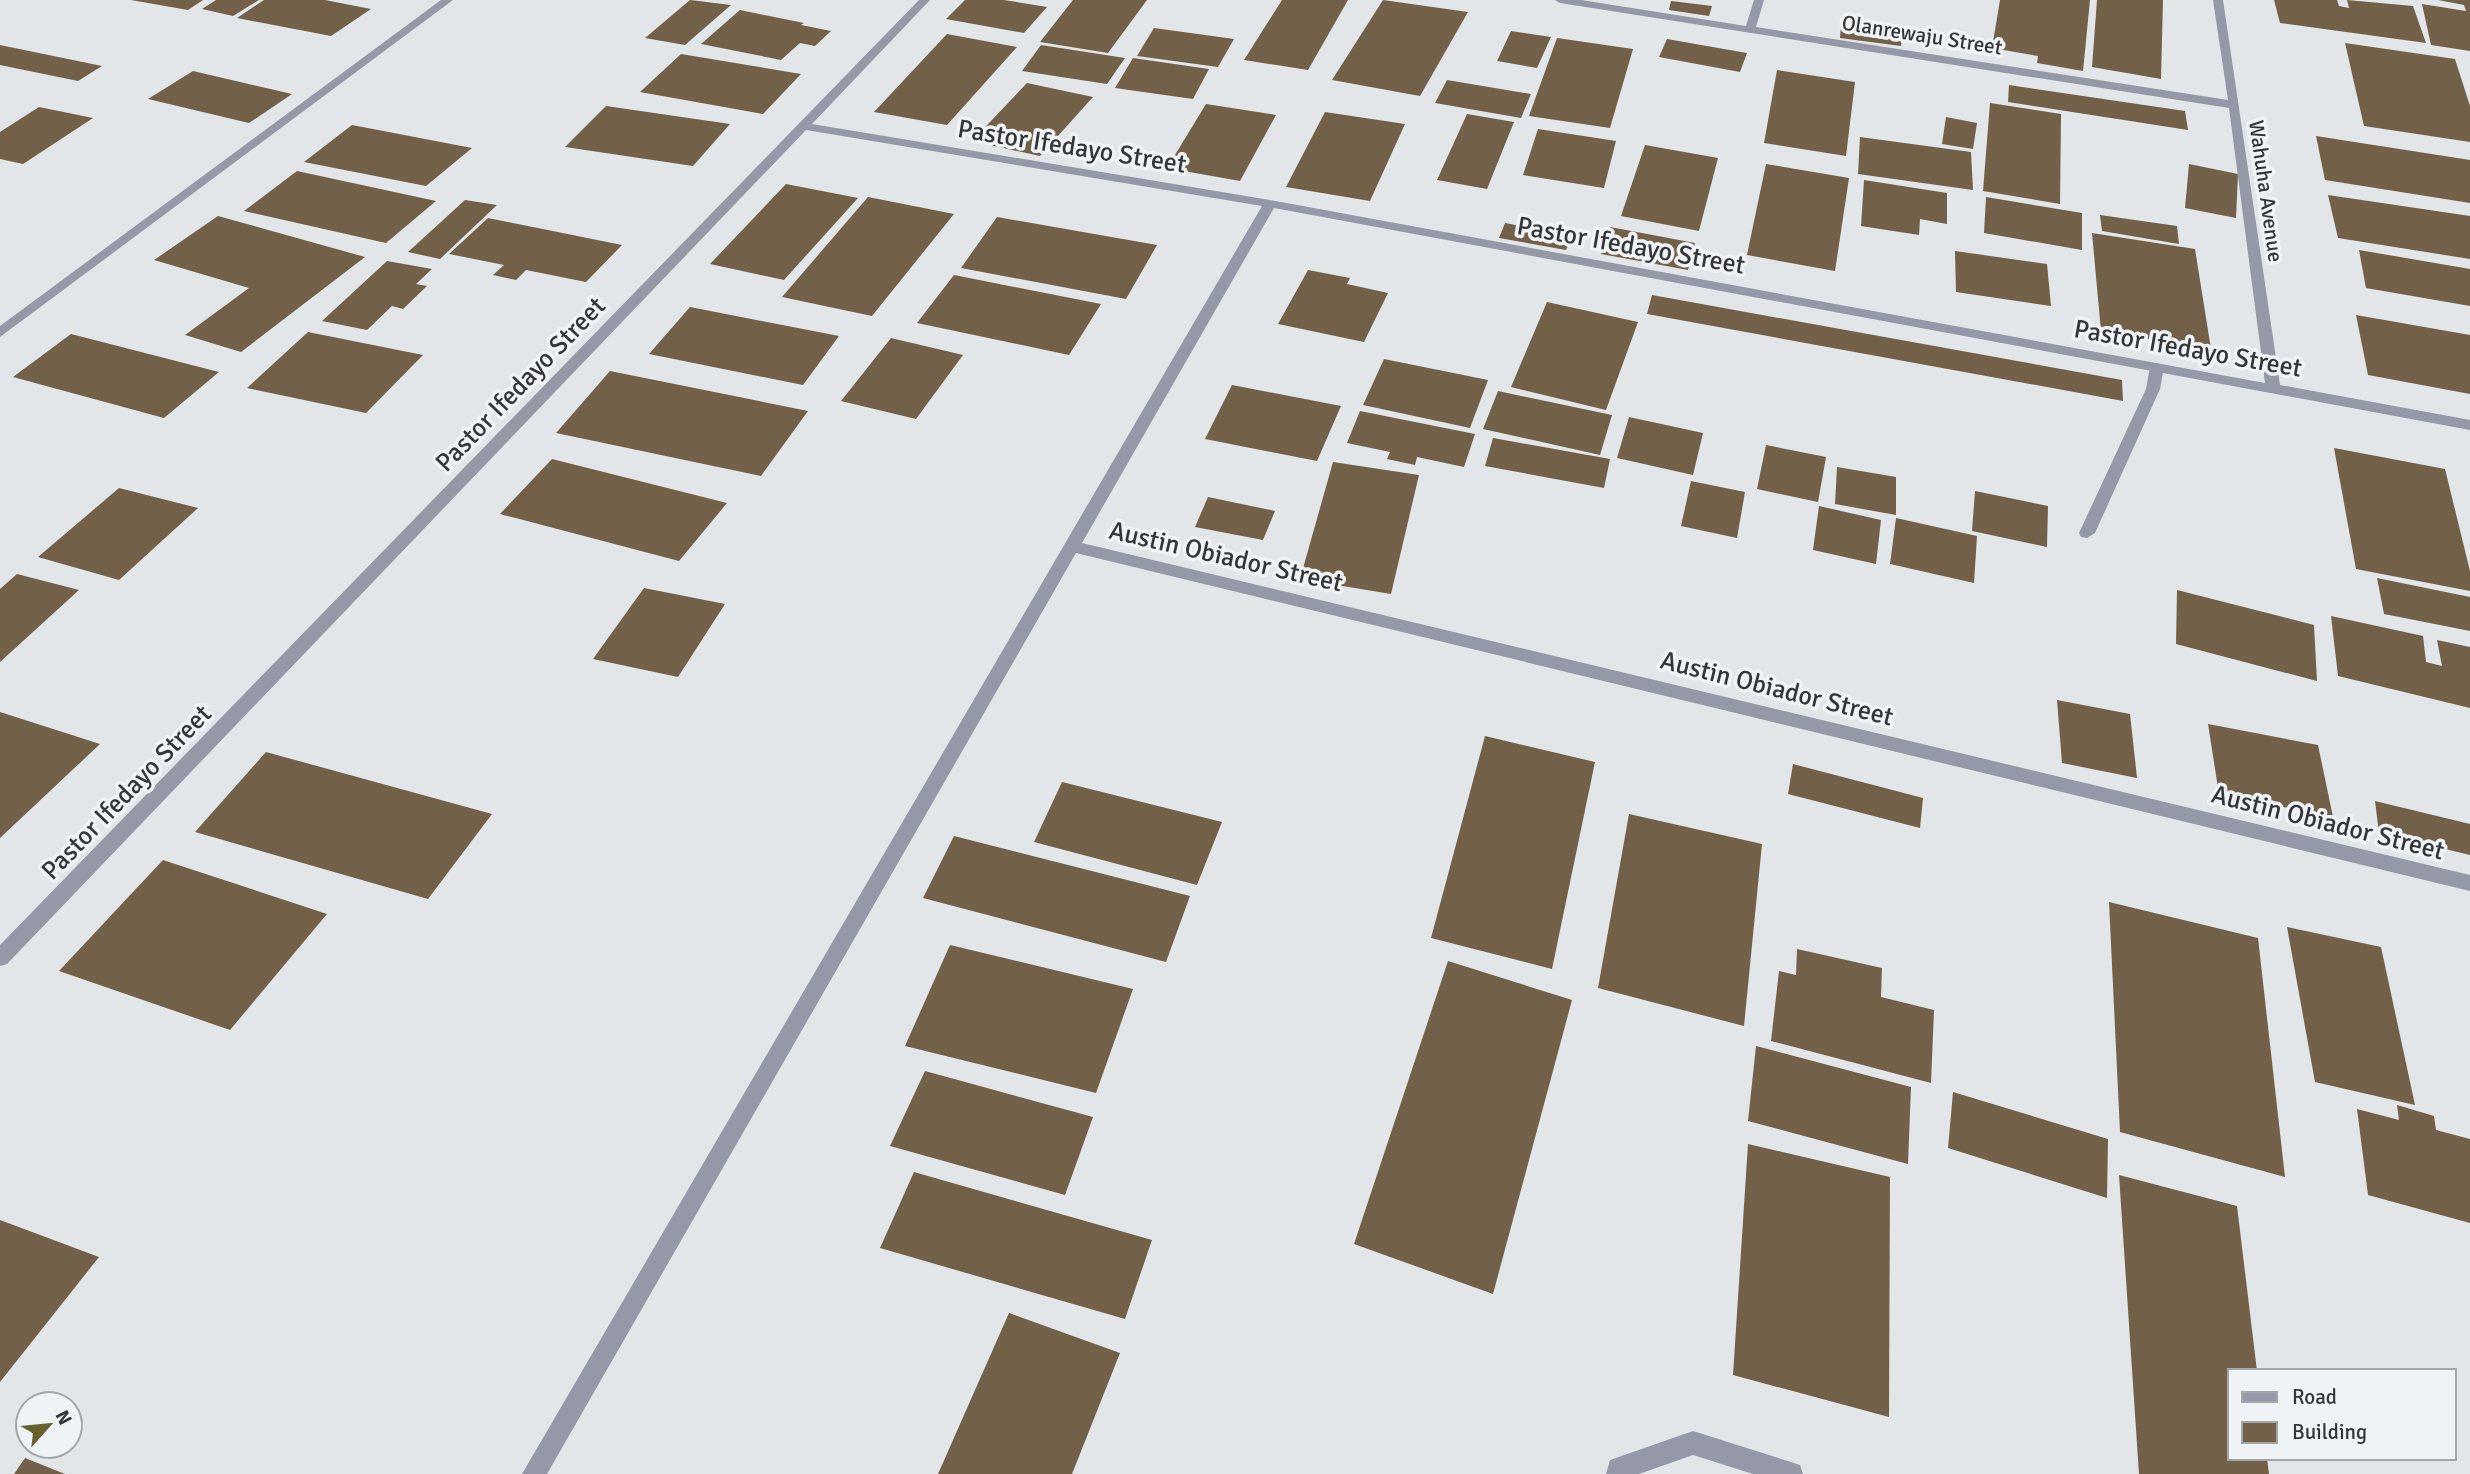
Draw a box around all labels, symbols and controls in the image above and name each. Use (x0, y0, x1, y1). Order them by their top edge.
street label: Olanrewaju Street (1840, 9, 2004, 61)
street label: Pastor Ifedayo Street (955, 113, 1188, 181)
street label: Wahuha Avenue (2243, 118, 2289, 264)
street label: Pastor Ifedayo Street (1514, 210, 1747, 282)
street label: Pastor Ifedayo Street (429, 291, 612, 479)
street label: Pastor Ifedayo Street (2071, 313, 2304, 385)
street label: Austin Obiador Street (1106, 515, 1346, 599)
street label: Austin Obiador Street (1657, 645, 1896, 733)
street label: Pastor Ifedayo Street (35, 699, 218, 887)
street label: Austin Obiador Street (2208, 779, 2447, 867)
legend (2228, 1369, 2456, 1460)
text: Road (2292, 1384, 2337, 1410)
north arrow (14, 1390, 84, 1460)
text: N (50, 1406, 77, 1429)
text: Building (2292, 1419, 2367, 1445)

